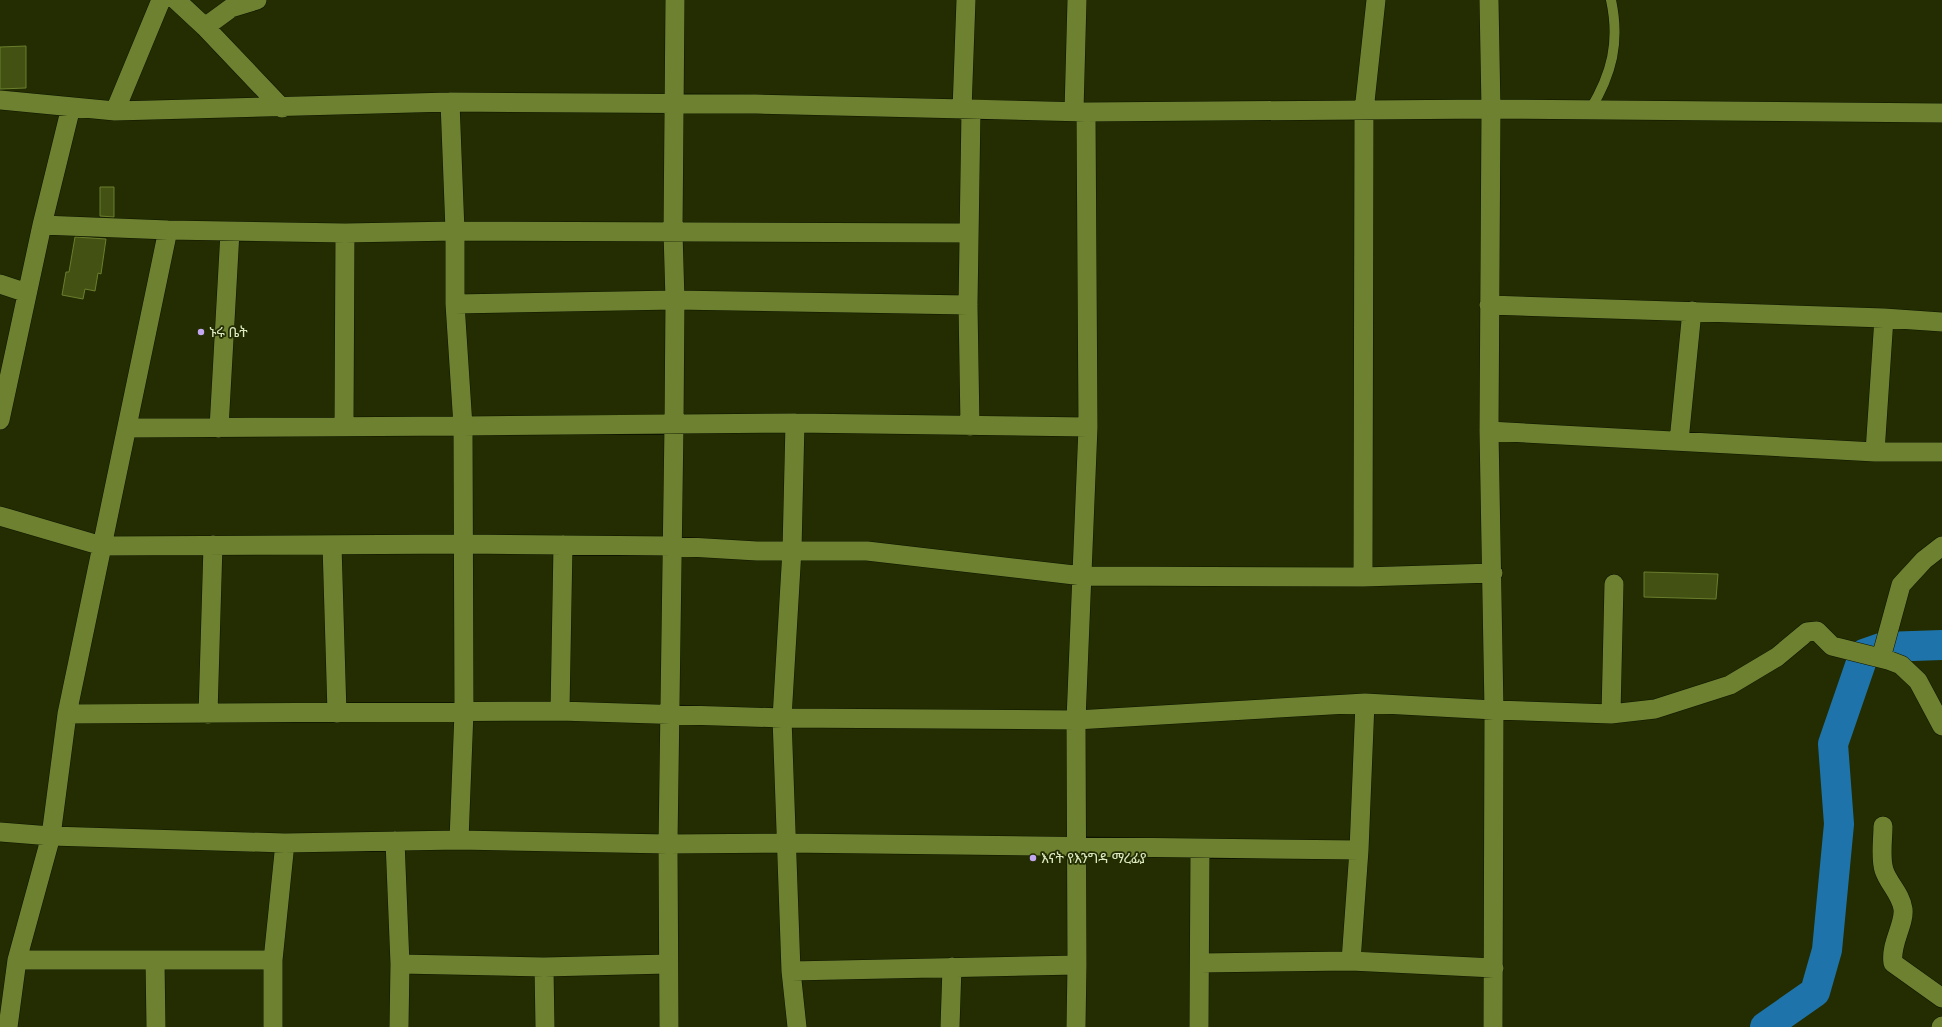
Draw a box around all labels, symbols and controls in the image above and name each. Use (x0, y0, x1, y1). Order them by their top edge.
place label: ኑሩ ቤት (209, 324, 248, 341)
marker: ኑሩ ቤት (196, 327, 206, 337)
place label: እናት የእንግዳ ማረፊያ (1041, 850, 1147, 867)
marker: እናት የእንግዳ ማረፊያ (1028, 853, 1038, 863)

